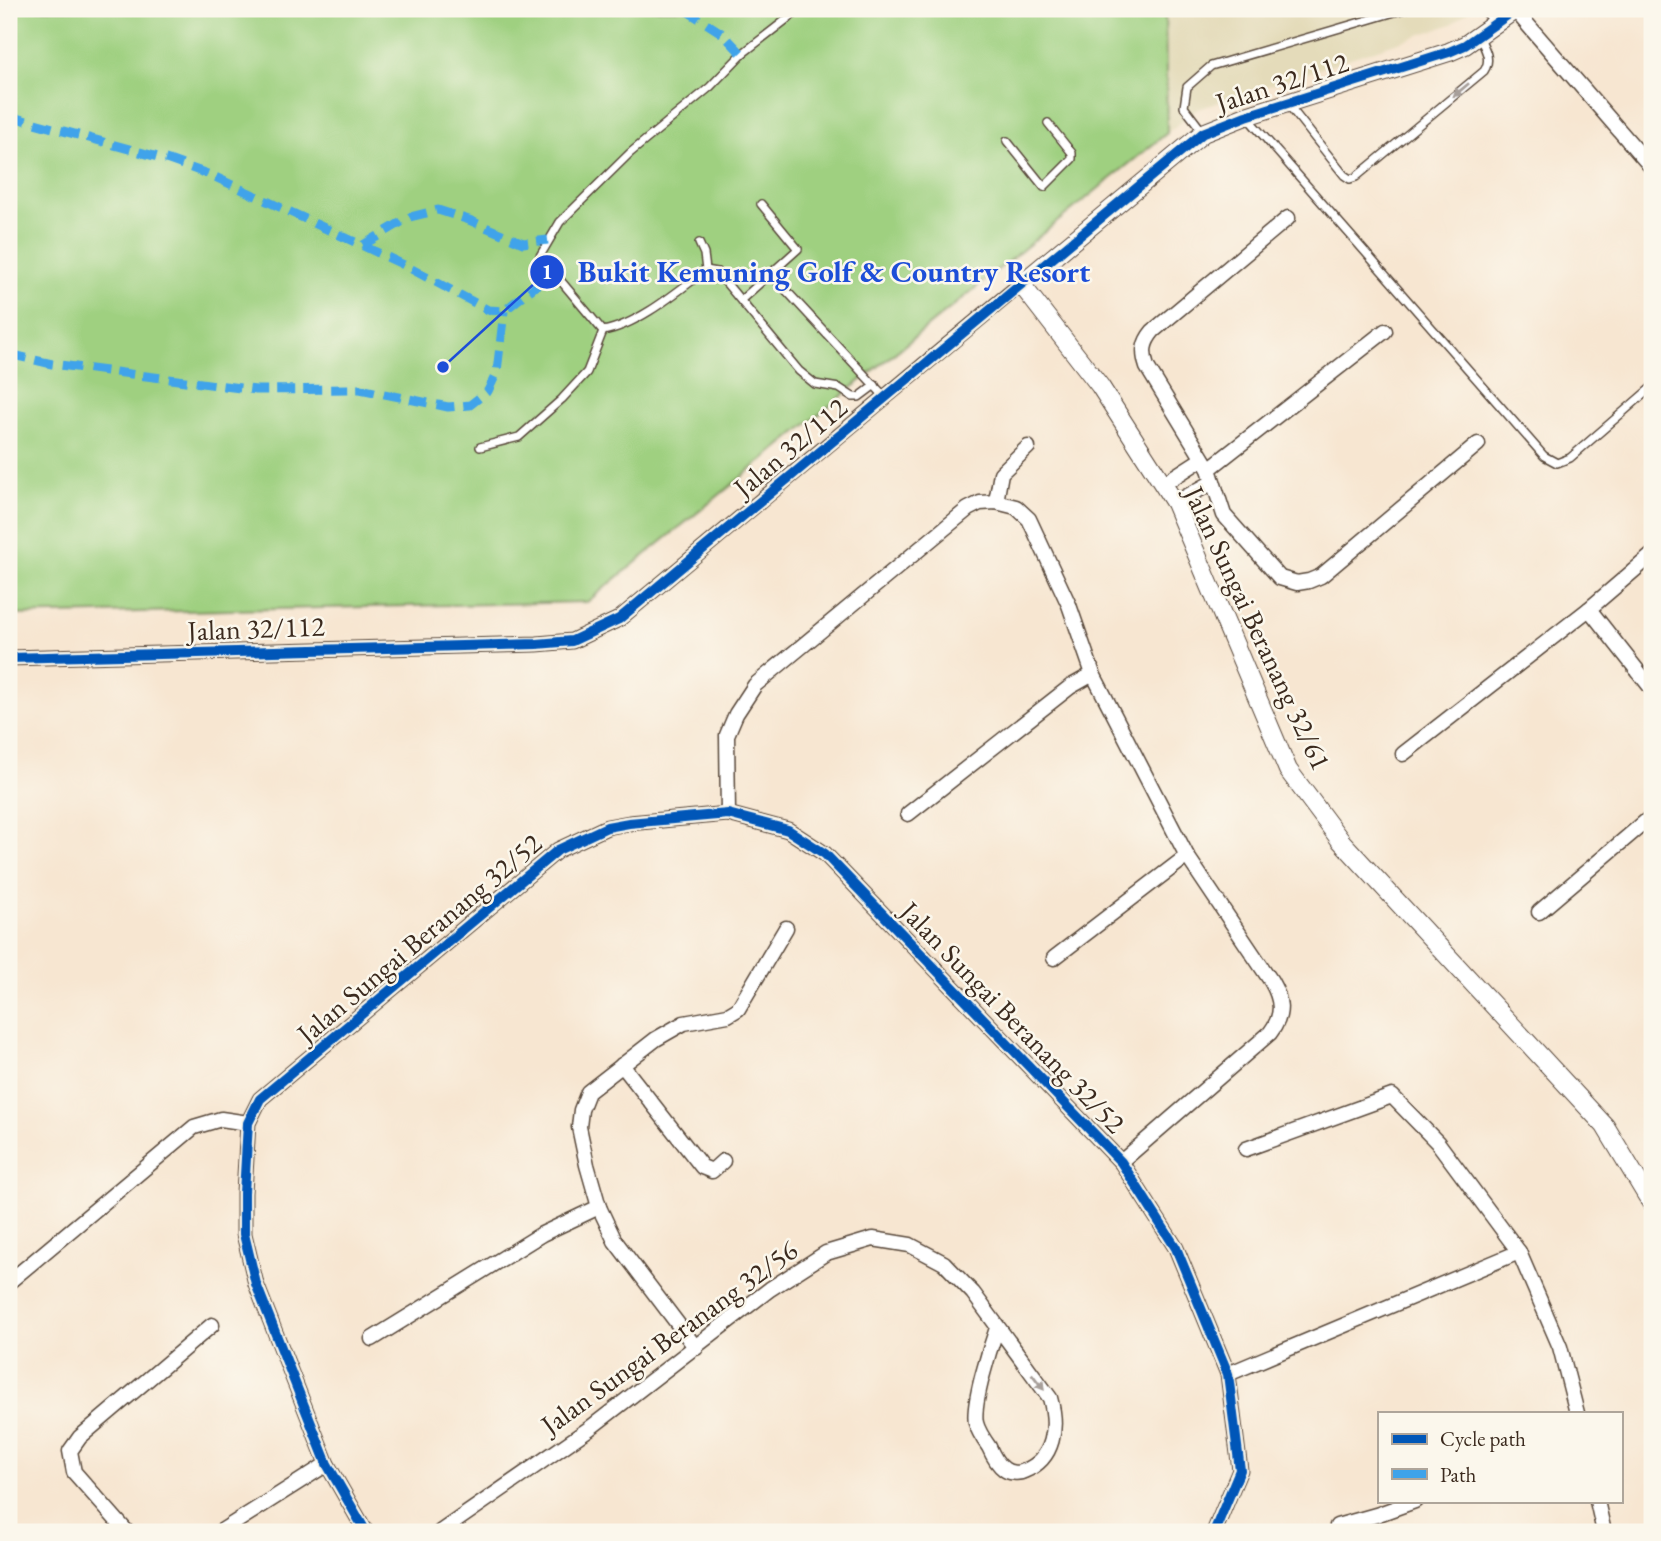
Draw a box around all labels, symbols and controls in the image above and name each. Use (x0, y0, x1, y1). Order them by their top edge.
street label: Jalan 32/112 (1209, 43, 1353, 121)
one-way arrow (1453, 82, 1471, 97)
callout: Bukit Kemuning Golf & Country Resort (529, 246, 1105, 297)
text: Bukit Kemuning Golf & Country Resort (578, 252, 1091, 291)
text: 1 (541, 258, 553, 285)
street label: Jalan 32/112 (724, 389, 855, 506)
street label: Jalan Sungai Beranang 32/61 (1176, 479, 1340, 775)
street label: Jalan 32/112 (185, 608, 326, 648)
street label: Jalan Sungai Beranang 32/52 (288, 825, 549, 1052)
street label: Jalan Sungai Beranang 32/52 (891, 892, 1134, 1141)
street label: Jalan Sungai Beranang 32/56 (532, 1232, 804, 1443)
one-way arrow (1030, 1373, 1045, 1391)
legend (1378, 1412, 1622, 1502)
text: Cycle path (1440, 1425, 1526, 1452)
text: Path (1440, 1461, 1477, 1488)

